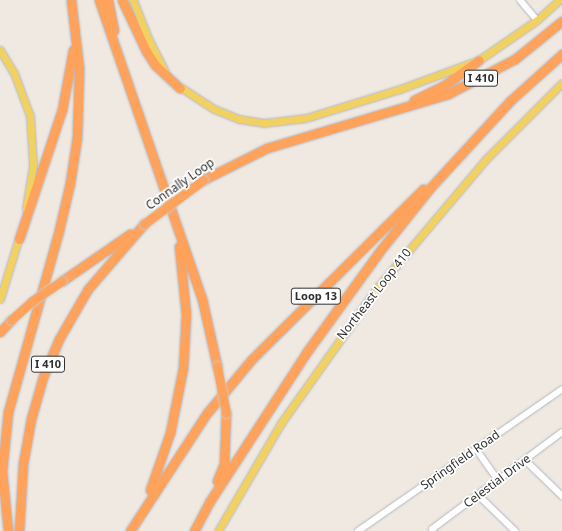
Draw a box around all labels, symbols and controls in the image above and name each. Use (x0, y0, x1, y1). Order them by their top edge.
road number: I 410 (463, 69, 499, 87)
street label: Connally Loop (143, 155, 217, 213)
street label: Northeast Loop 410 (334, 246, 414, 342)
road number: Loop 13 (290, 287, 342, 305)
road number: I 410 (30, 355, 66, 373)
street label: Springfield Road (418, 427, 502, 493)
street label: Celestial Drive (461, 451, 533, 511)

